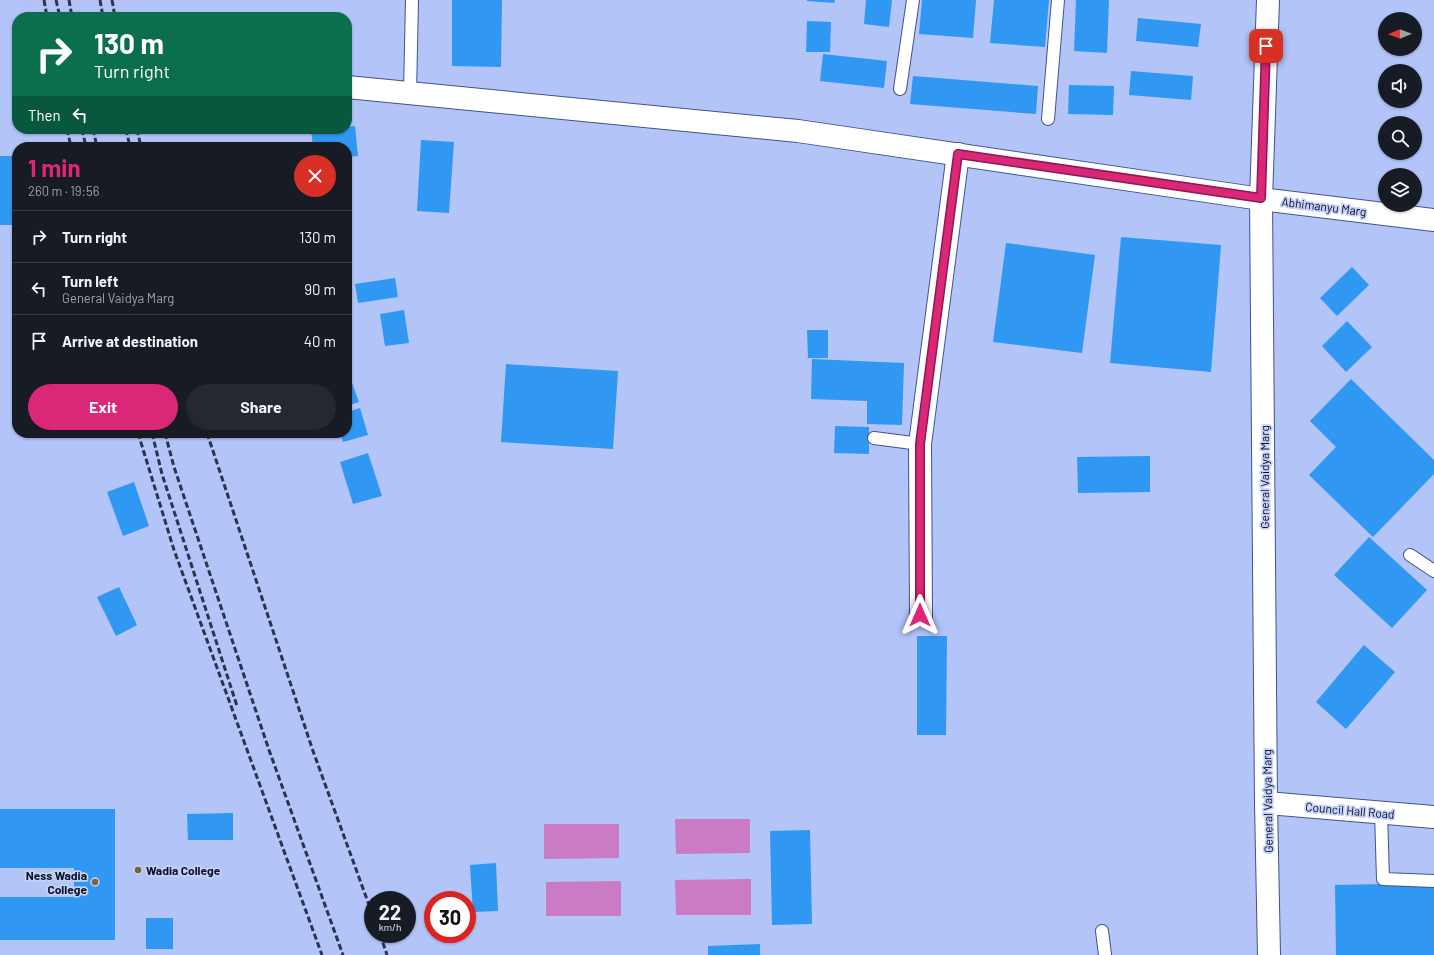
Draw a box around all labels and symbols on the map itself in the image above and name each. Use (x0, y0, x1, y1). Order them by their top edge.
north arrow (1378, 12, 1422, 56)
pin (1249, 29, 1283, 63)
street label: Abhimanyu Marg (1281, 194, 1367, 218)
street label: General Vaidya Marg (1257, 425, 1271, 529)
position arrow (899, 594, 941, 636)
street label: General Vaidya Marg (1259, 749, 1275, 853)
street label: Council Hall Road (1305, 799, 1395, 821)
place label: Wadia College (146, 863, 221, 877)
marker: Wadia College (133, 865, 143, 875)
place label: Ness Wadia College (26, 868, 87, 896)
marker: Ness Wadia College (90, 877, 100, 887)
speed limit sign: 30 (424, 891, 476, 943)

